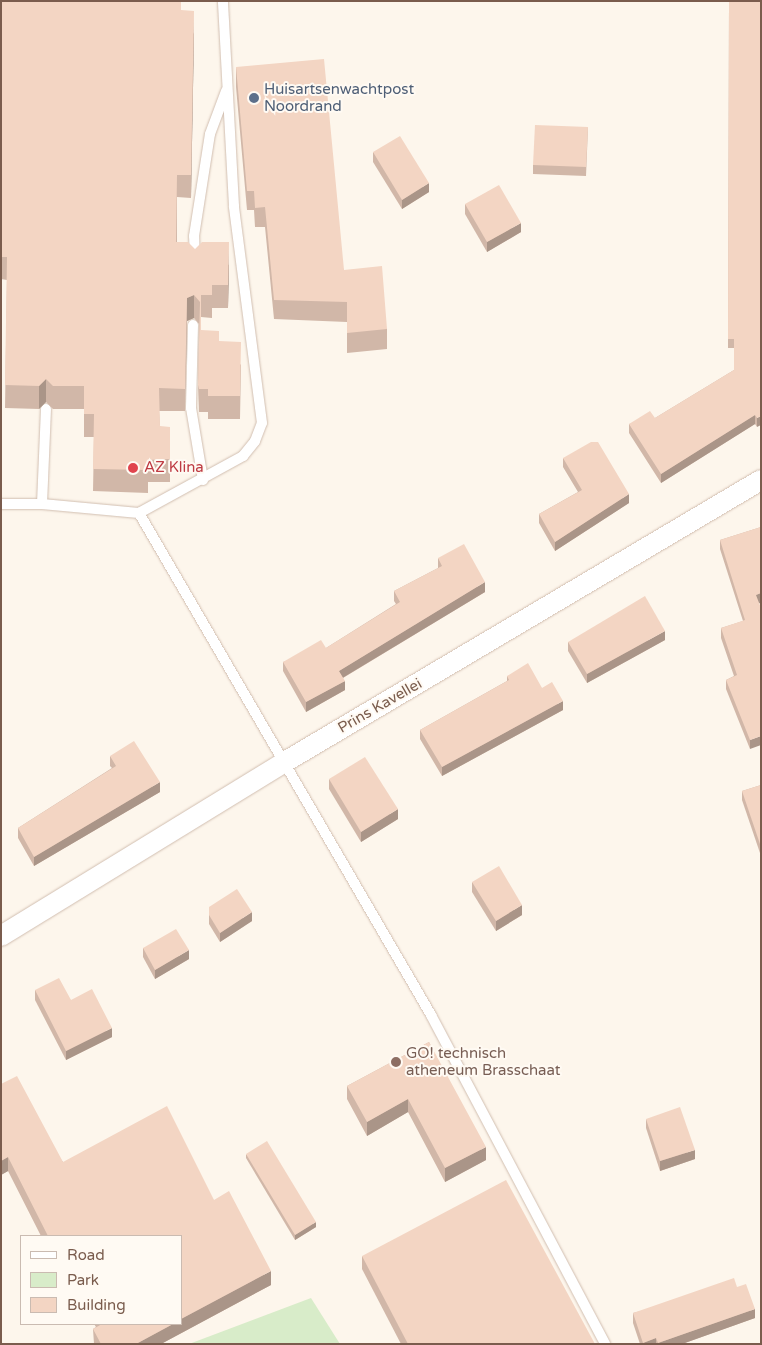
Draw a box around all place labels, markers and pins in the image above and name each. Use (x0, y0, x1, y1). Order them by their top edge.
place label: Huisartsenwachtpost Noordrand (264, 80, 414, 115)
marker: Huisartsenwachtpost Noordrand (248, 92, 260, 104)
place label: AZ Klina (144, 459, 204, 477)
marker: AZ Klina (126, 461, 140, 475)
place label: GO! technisch atheneum Brasschaat (406, 1044, 560, 1079)
marker: GO! technisch atheneum Brasschaat (390, 1056, 402, 1068)

